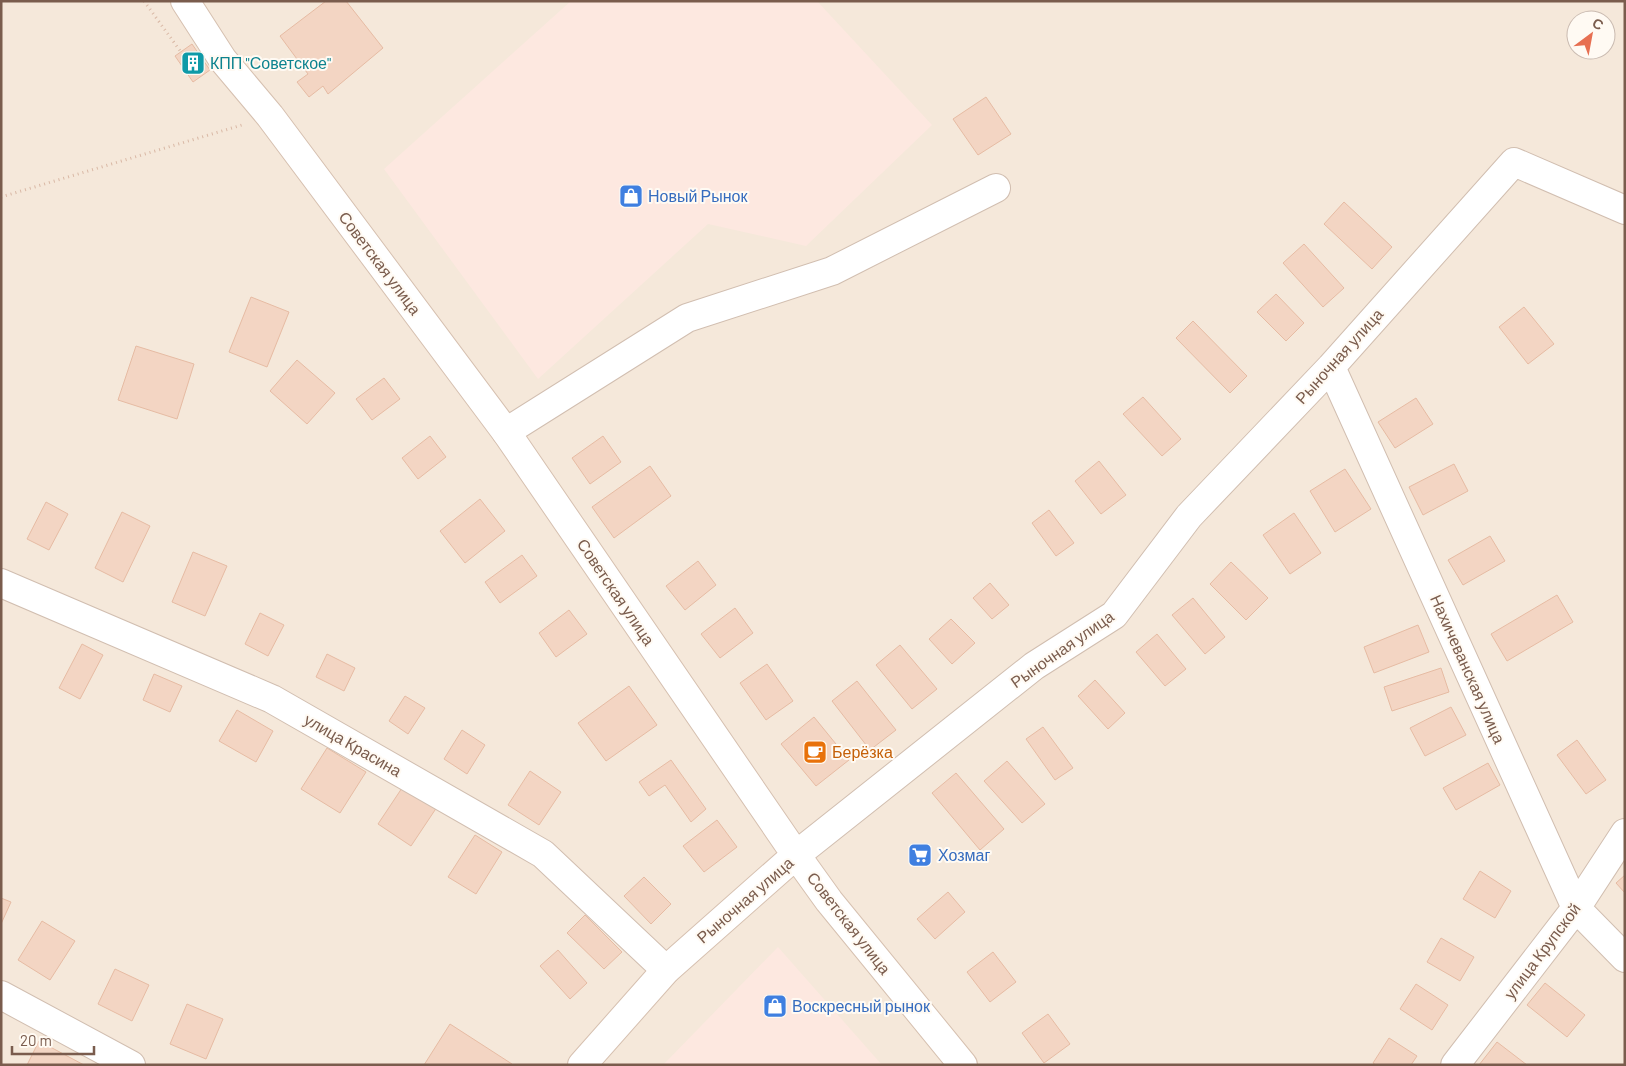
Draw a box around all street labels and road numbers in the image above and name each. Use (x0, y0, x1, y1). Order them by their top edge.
street label: Советская улица (335, 207, 425, 318)
street label: Рыночная улица (1291, 304, 1386, 407)
street label: Советская улица (574, 535, 659, 649)
street label: Нахичеванская улица (1427, 591, 1510, 746)
street label: Рыночная улица (1007, 606, 1117, 691)
street label: улица Красина (301, 709, 405, 780)
street label: Рыночная улица (693, 853, 797, 947)
street label: Советская улица (804, 868, 895, 978)
street label: улица Крупской (1499, 899, 1584, 1002)

